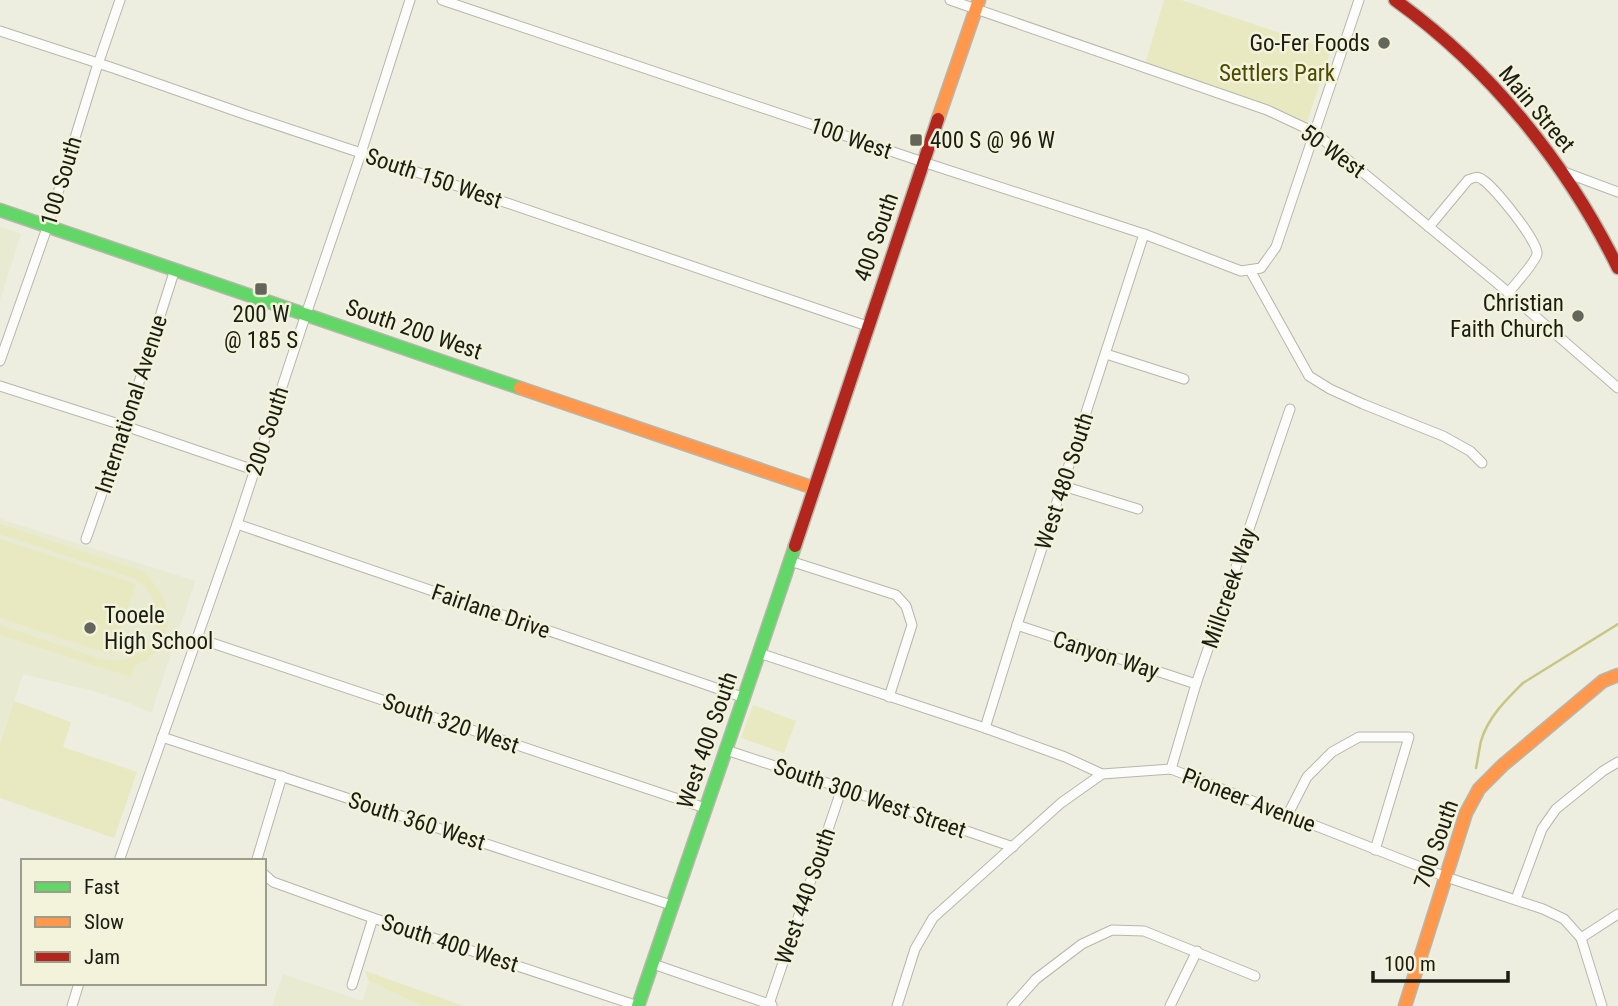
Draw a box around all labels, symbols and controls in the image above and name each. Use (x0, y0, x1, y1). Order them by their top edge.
place label: Go-Fer Foods (1249, 30, 1370, 57)
marker: Go-Fer Foods (1376, 35, 1392, 51)
park label: Settlers Park (1219, 60, 1336, 87)
street label: Main Street (1493, 61, 1580, 158)
street label: 100 West (806, 112, 895, 165)
street label: 50 West (1295, 119, 1370, 184)
place label: 400 S @ 96 W (930, 127, 1055, 154)
marker: 400 S @ 96 W (908, 132, 924, 148)
street label: 100 South (35, 133, 88, 229)
street label: South 150 West (362, 143, 506, 214)
street label: 400 South (849, 189, 904, 285)
marker: 200 W @ 185 S (253, 281, 269, 297)
place label: Christian Faith Church (1450, 290, 1564, 343)
street label: South 200 West (342, 294, 486, 365)
place label: 200 W @ 185 S (224, 301, 298, 354)
marker: Christian Faith Church (1570, 308, 1586, 324)
street label: International Avenue (90, 311, 173, 497)
street label: 200 South (240, 383, 295, 479)
street label: West 480 South (1030, 409, 1099, 553)
street label: Millcreek Way (1196, 524, 1263, 652)
street label: Fairlane Drive (428, 579, 554, 644)
place label: Tooele High School (104, 602, 213, 655)
marker: Tooele High School (82, 620, 98, 636)
street label: Canyon Way (1049, 626, 1163, 685)
street label: West 400 South (672, 668, 743, 812)
street label: South 320 West (379, 688, 523, 759)
street label: South 300 West Street (770, 753, 970, 844)
street label: Pioneer Avenue (1178, 763, 1319, 838)
street label: South 360 West (345, 787, 489, 856)
street label: 700 South (1409, 796, 1464, 892)
street label: West 440 South (770, 824, 841, 968)
legend (21, 859, 266, 985)
text: Fast (84, 875, 120, 899)
street label: South 400 West (378, 909, 522, 978)
text: Slow (84, 910, 124, 934)
scale bar (1373, 940, 1508, 984)
text: Jam (84, 945, 120, 969)
text: 100 m (1384, 952, 1436, 976)

